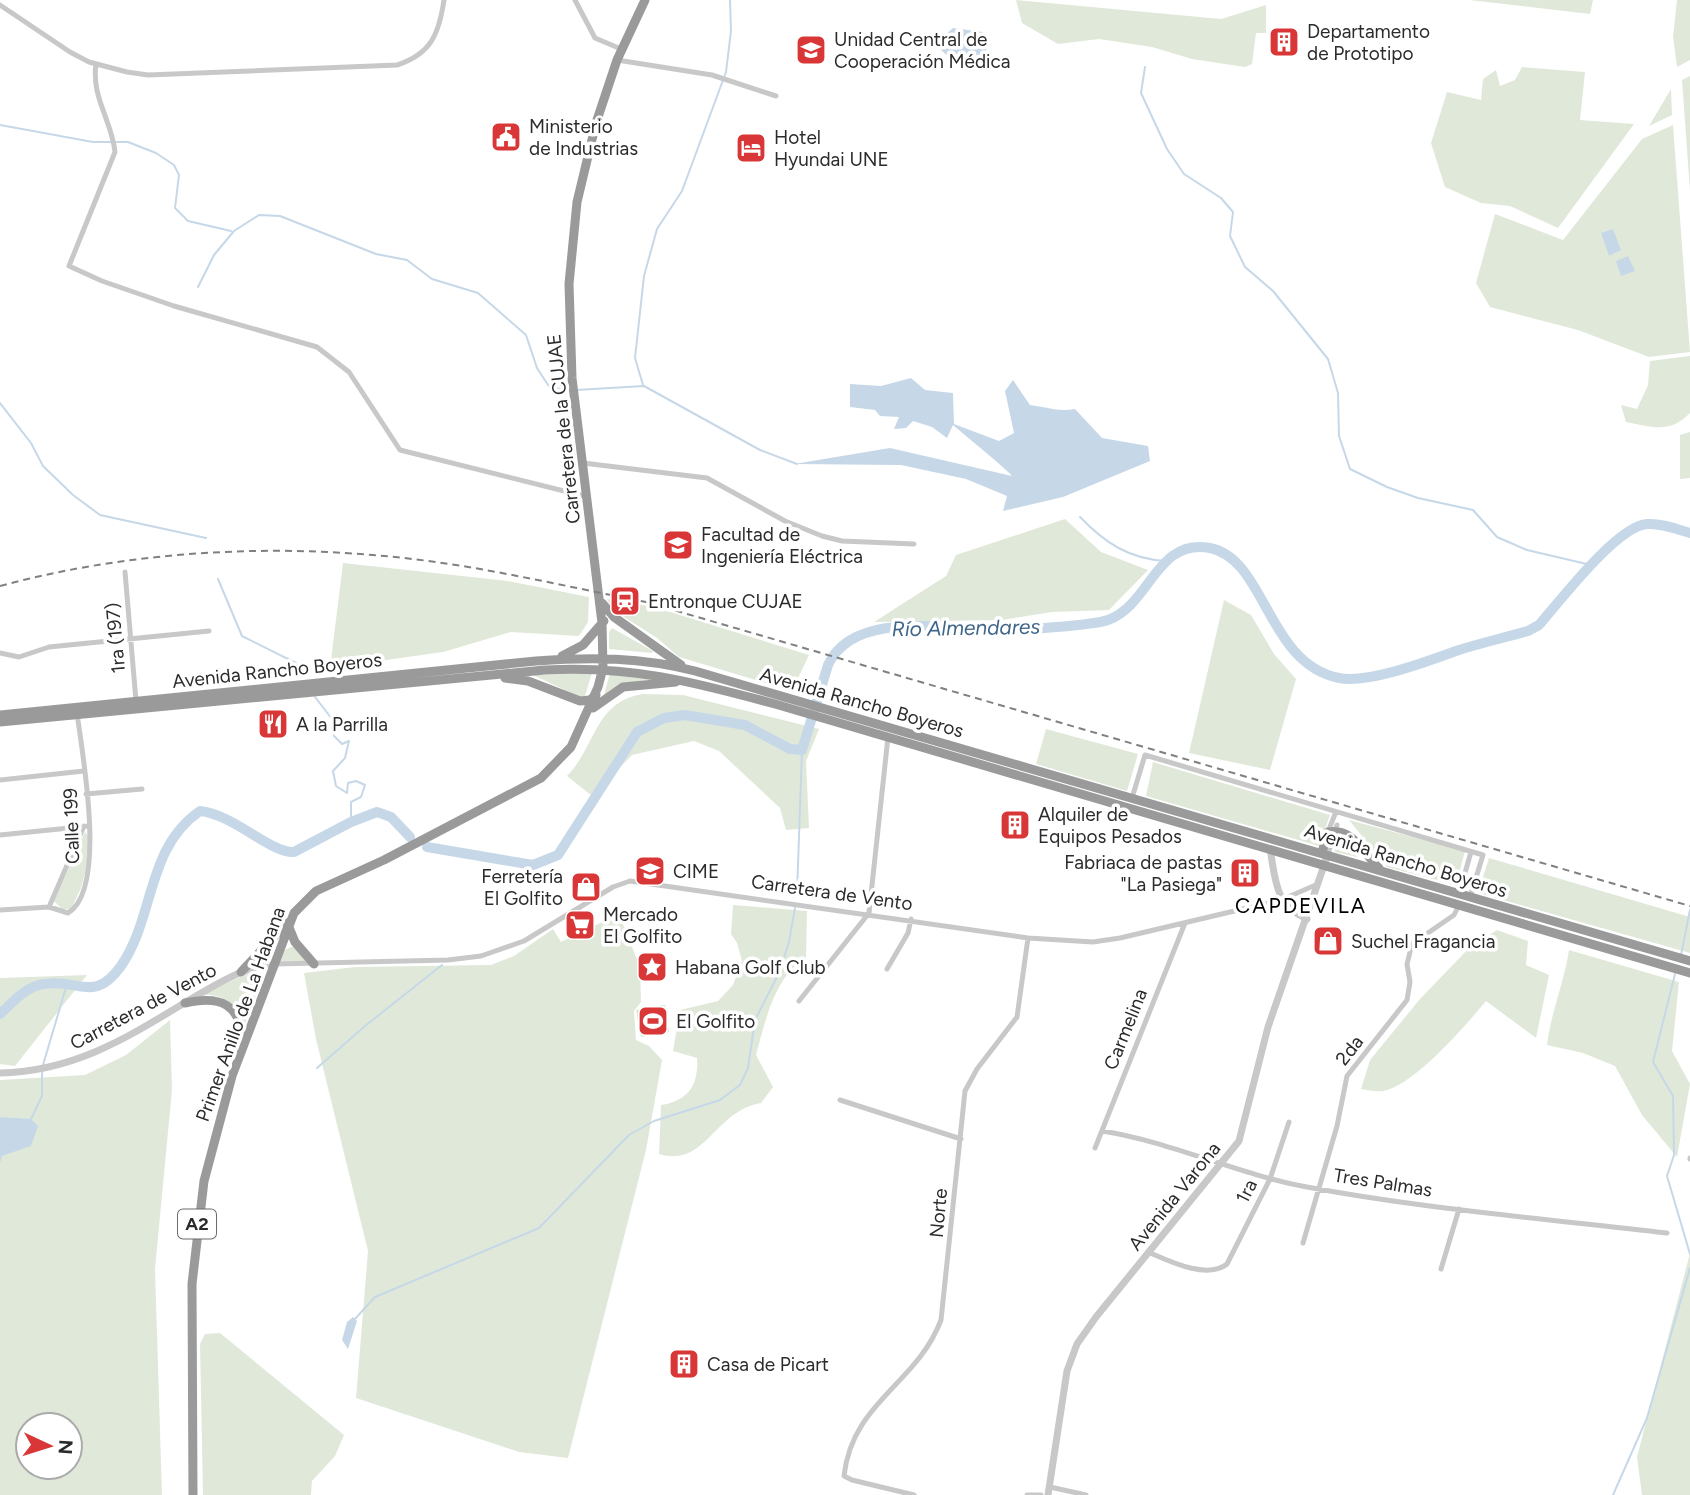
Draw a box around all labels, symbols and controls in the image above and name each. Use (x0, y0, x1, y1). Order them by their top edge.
place label: Departamento de Prototipo (1307, 20, 1430, 65)
building icon: Departamento de Prototipo (1267, 25, 1301, 59)
place label: Unidad Central de Cooperación Médica (834, 28, 1010, 73)
school or university icon: Unidad Central de Cooperación Médica (794, 33, 828, 67)
place label: Ministerio de Industrias (529, 115, 638, 160)
public building icon: Ministerio de Industrias (489, 120, 523, 154)
place label: Hotel Hyundai UNE (774, 126, 889, 171)
hotel icon: Hotel Hyundai UNE (734, 131, 768, 165)
street label: Carretera de la CUJAE (542, 333, 585, 525)
place label: Facultad de Ingeniería Eléctrica (701, 523, 863, 568)
school or university icon: Facultad de Ingeniería Eléctrica (661, 528, 695, 562)
station icon: Entronque CUJAE (608, 584, 642, 618)
place label: Entronque CUJAE (648, 590, 803, 613)
street label: 1ra (197) (101, 602, 130, 674)
water label: Río Almendares (891, 614, 1041, 641)
street label: Avenida Rancho Boyeros (171, 648, 383, 693)
street label: Avenida Rancho Boyeros (757, 662, 966, 743)
restaurant icon: A la Parrilla (256, 707, 290, 741)
place label: A la Parrilla (296, 713, 388, 736)
street label: Calle 199 (59, 788, 84, 864)
place label: Alquiler de Equipos Pesados (1038, 803, 1182, 848)
building icon: Alquiler de Equipos Pesados (998, 808, 1032, 842)
street label: Avenida Rancho Boyeros (1302, 819, 1510, 902)
place label: Fabriaca de pastas "La Pasiega" (1064, 851, 1222, 896)
school or university icon: CIME (633, 854, 667, 888)
building icon: Fabriaca de pastas "La Pasiega" (1228, 856, 1262, 890)
place label: CIME (673, 860, 719, 883)
place label: Ferretería El Golfito (481, 865, 563, 910)
shop icon: Ferretería El Golfito (569, 870, 603, 904)
street label: Carretera de Vento (750, 870, 914, 915)
district label: CAPDEVILA (1235, 893, 1367, 918)
place label: Mercado El Golfito (603, 903, 682, 948)
street label: Primer Anillo de La Habana (191, 904, 290, 1125)
supermarket icon: Mercado El Golfito (563, 908, 597, 942)
shop icon: Suchel Fragancia (1311, 924, 1345, 958)
place label: Suchel Fragancia (1351, 930, 1495, 953)
place icon: Habana Golf Club (635, 950, 669, 984)
place label: Habana Golf Club (675, 956, 826, 979)
street label: Carretera de Vento (66, 958, 220, 1055)
street label: Carmelina (1099, 985, 1152, 1073)
sports icon: El Golfito (636, 1004, 670, 1038)
place label: El Golfito (676, 1010, 755, 1033)
street label: 2da (1331, 1031, 1368, 1070)
street label: Avenida Varona (1124, 1137, 1225, 1255)
street label: Tres Palmas (1332, 1163, 1434, 1202)
street label: 1ra (1231, 1175, 1262, 1207)
street label: Norte (925, 1187, 952, 1239)
road number: A2 (178, 1210, 216, 1238)
building icon: Casa de Picart (667, 1347, 701, 1381)
place label: Casa de Picart (707, 1353, 829, 1376)
north arrow (14, 1411, 84, 1481)
text: N (53, 1439, 77, 1455)

